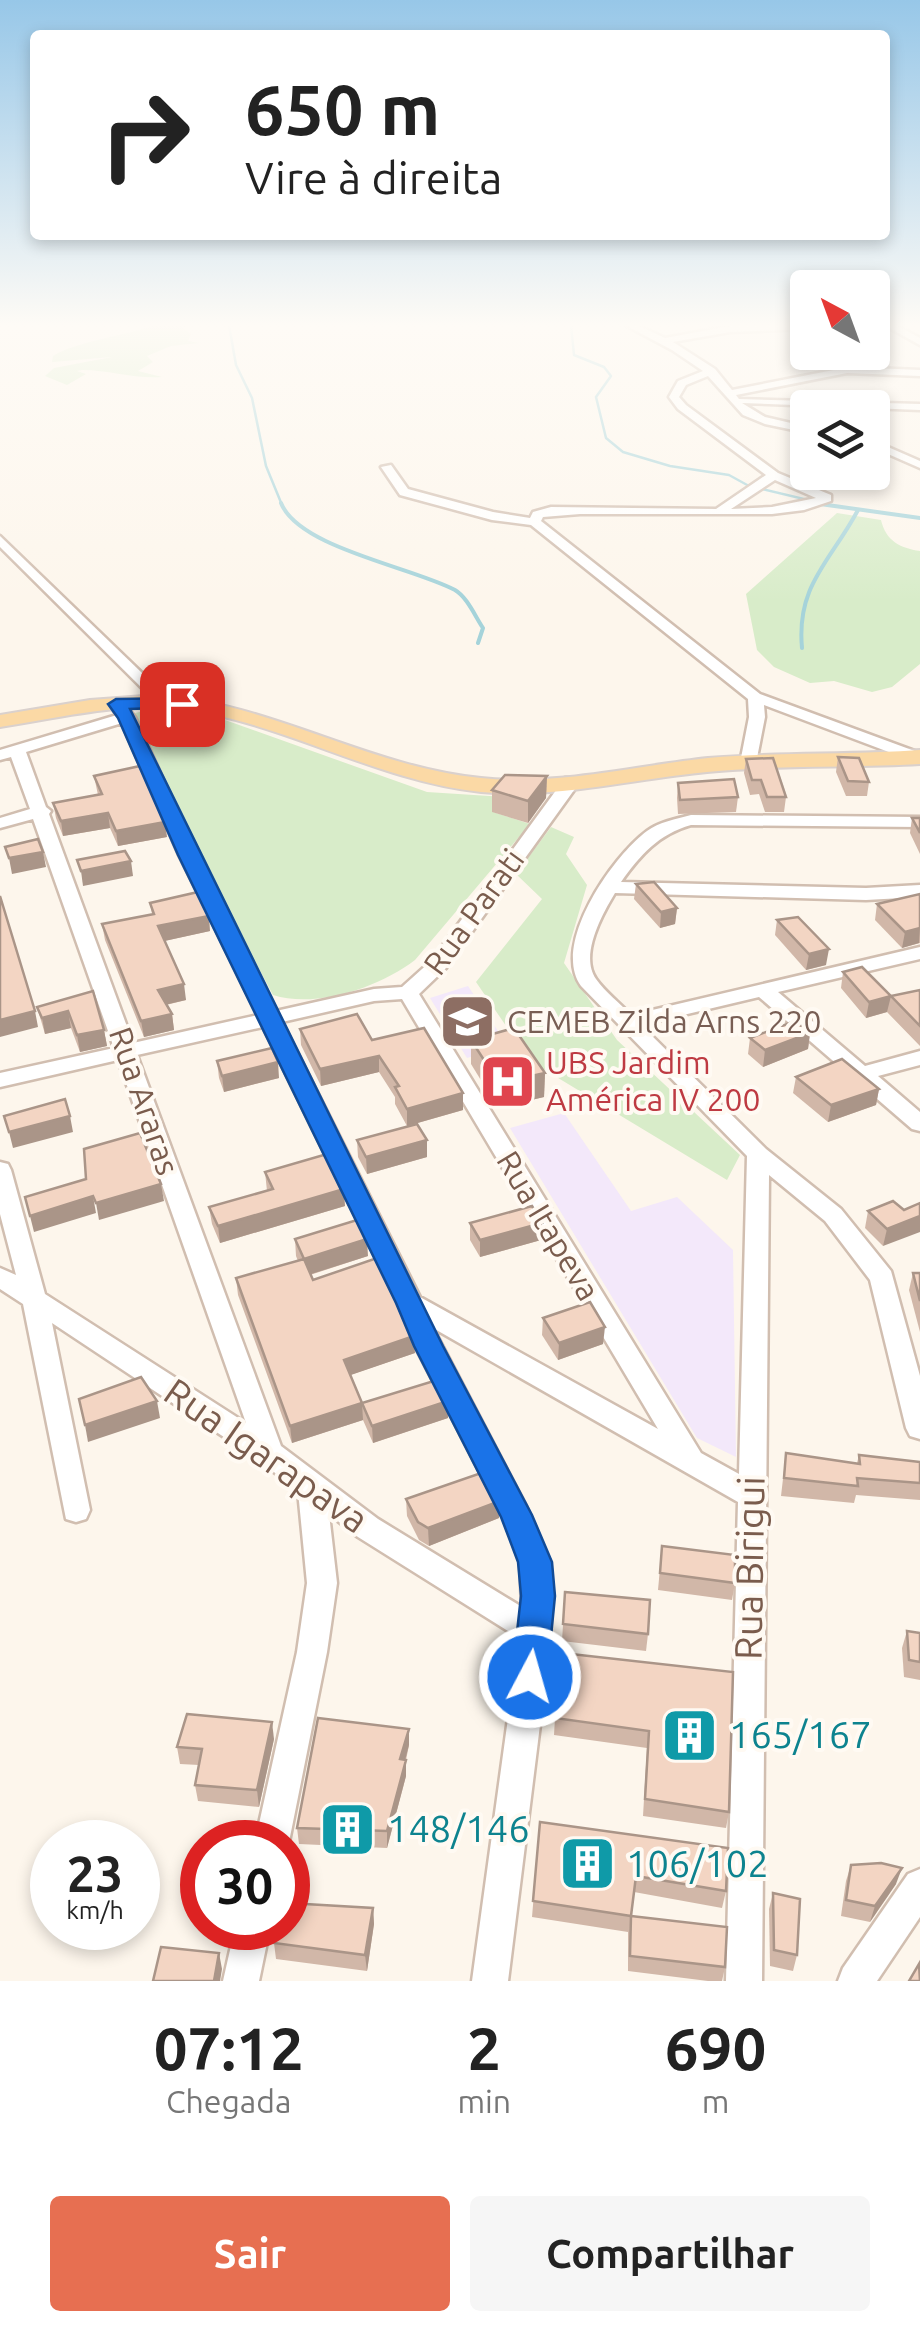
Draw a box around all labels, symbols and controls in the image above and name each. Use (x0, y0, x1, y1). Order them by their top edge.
icon: right (80, 70, 210, 200)
text: 650 m (245, 70, 440, 148)
text: Vire à direita (245, 152, 502, 203)
north arrow (790, 270, 890, 370)
map controls (790, 270, 890, 490)
button: layers (790, 390, 890, 490)
pin (140, 662, 225, 747)
icon: arrive (155, 677, 210, 732)
street label: Rua Parati (416, 842, 531, 981)
school or university icon: CEMEB Zilda Arns 220 (438, 992, 498, 1052)
place label: CEMEB Zilda Arns 220 (507, 1003, 822, 1039)
street label: Rua Araras (103, 1022, 187, 1179)
place label: UBS Jardim América IV 200 (546, 1044, 761, 1117)
hospital icon: UBS Jardim América IV 200 (477, 1051, 537, 1111)
street label: Rua Itapeva (490, 1144, 607, 1307)
street label: Rua Igarapava (157, 1370, 376, 1541)
street label: Rua Birigui (726, 1476, 772, 1660)
position arrow (478, 1625, 582, 1729)
building icon: 165/167 (660, 1705, 720, 1765)
place label: 165/167 (729, 1713, 872, 1755)
building icon: 148/146 (318, 1799, 378, 1859)
place label: 148/146 (387, 1807, 530, 1849)
speed limit sign: 30 (180, 1820, 310, 1950)
building icon: 106/102 (557, 1834, 617, 1894)
place label: 106/102 (626, 1842, 769, 1884)
text: 23 (67, 1845, 123, 1901)
text: km/h (66, 1896, 124, 1924)
text: 07:12 (154, 2014, 304, 2081)
text: 2 (467, 2014, 501, 2081)
text: 690 (665, 2014, 766, 2081)
text: Chegada (166, 2083, 292, 2119)
text: min (457, 2083, 511, 2119)
text: m (702, 2083, 729, 2119)
button: Sair (50, 2196, 450, 2311)
button: Compartilhar (470, 2196, 870, 2311)

